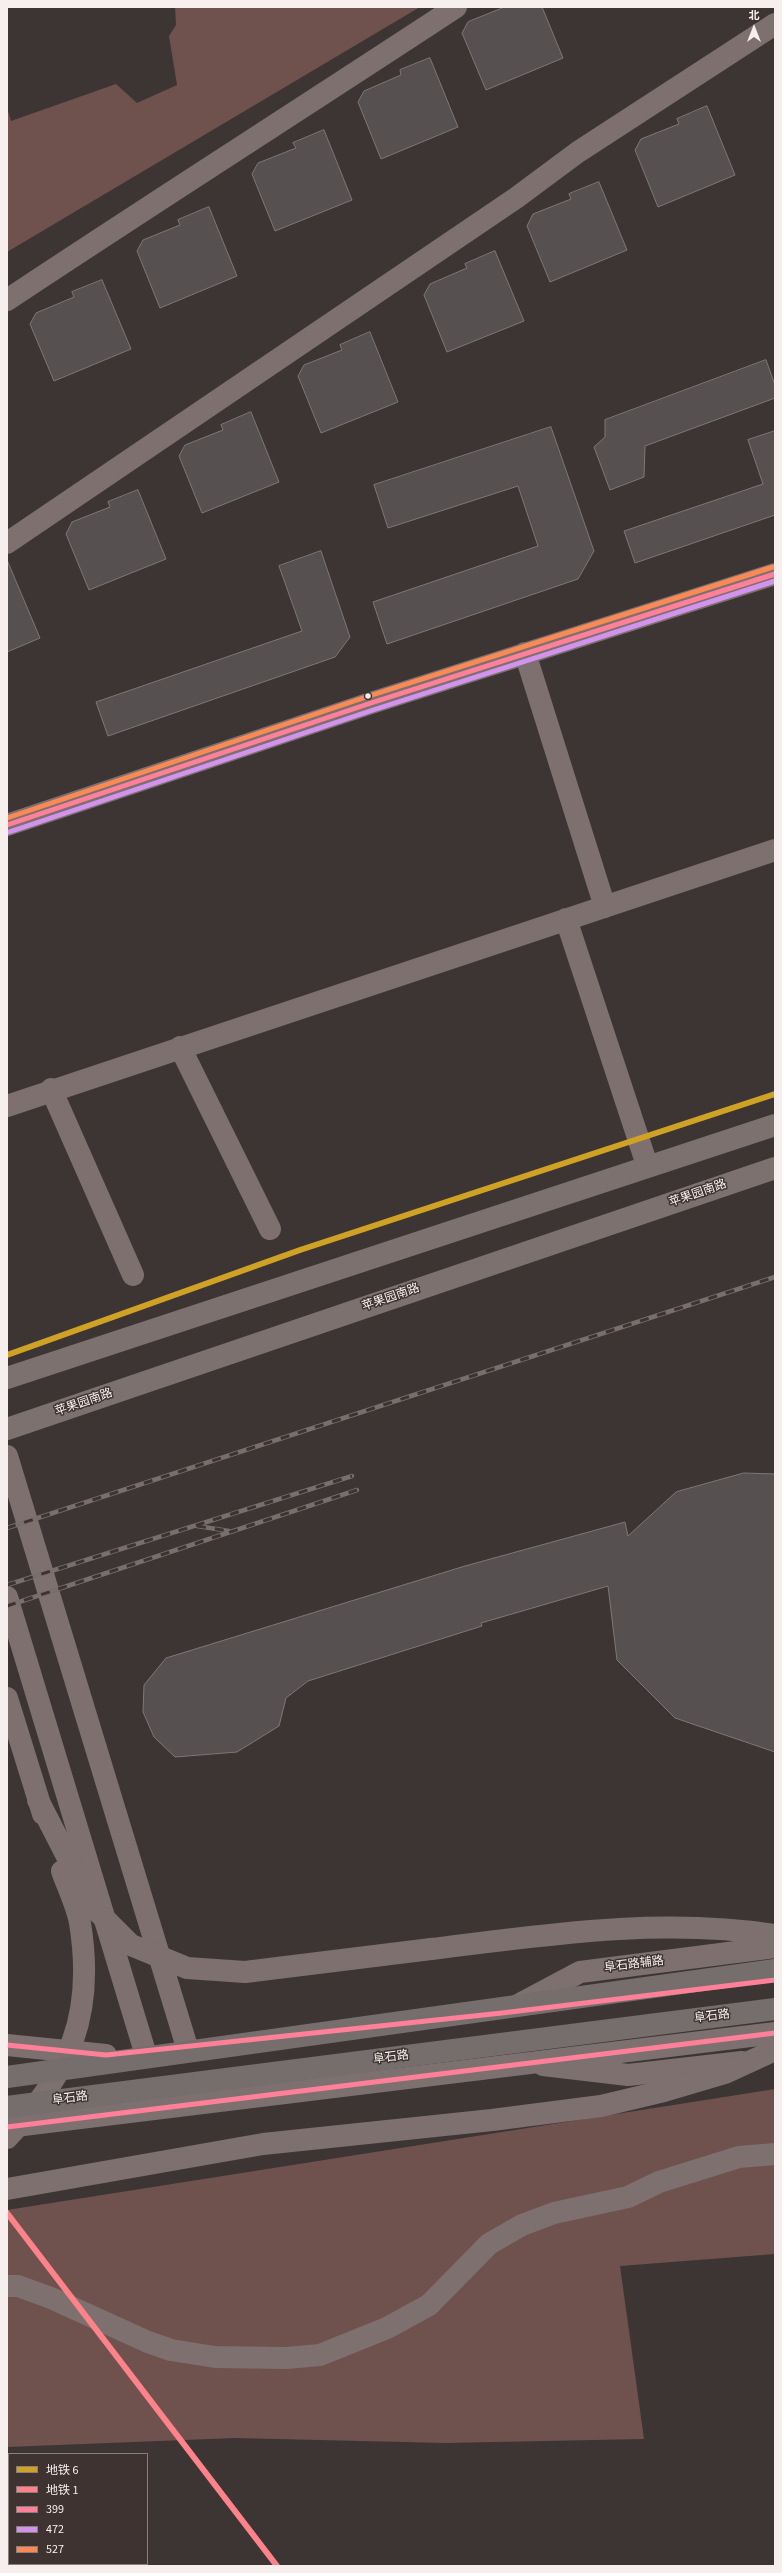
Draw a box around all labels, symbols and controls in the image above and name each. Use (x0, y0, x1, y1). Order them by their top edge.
north arrow (734, 8, 774, 48)
text: 北 (749, 8, 760, 23)
unlabelled marker (363, 691, 373, 701)
street label: 苹果园南路 (667, 1177, 729, 1211)
street label: 苹果园南路 (360, 1281, 422, 1315)
street label: 苹果园南路 (53, 1386, 115, 1420)
street label: 阜石路辅路 (603, 1954, 665, 1976)
street label: 阜石路 (693, 2008, 731, 2026)
street label: 阜石路 (372, 2049, 410, 2067)
street label: 阜石路 (51, 2090, 89, 2108)
legend (8, 2453, 148, 2565)
text: 地铁 6 (46, 2462, 78, 2479)
text: 地铁 1 (46, 2482, 78, 2499)
text: 399 (46, 2501, 64, 2518)
text: 472 (46, 2521, 64, 2538)
text: 527 (46, 2541, 64, 2558)

